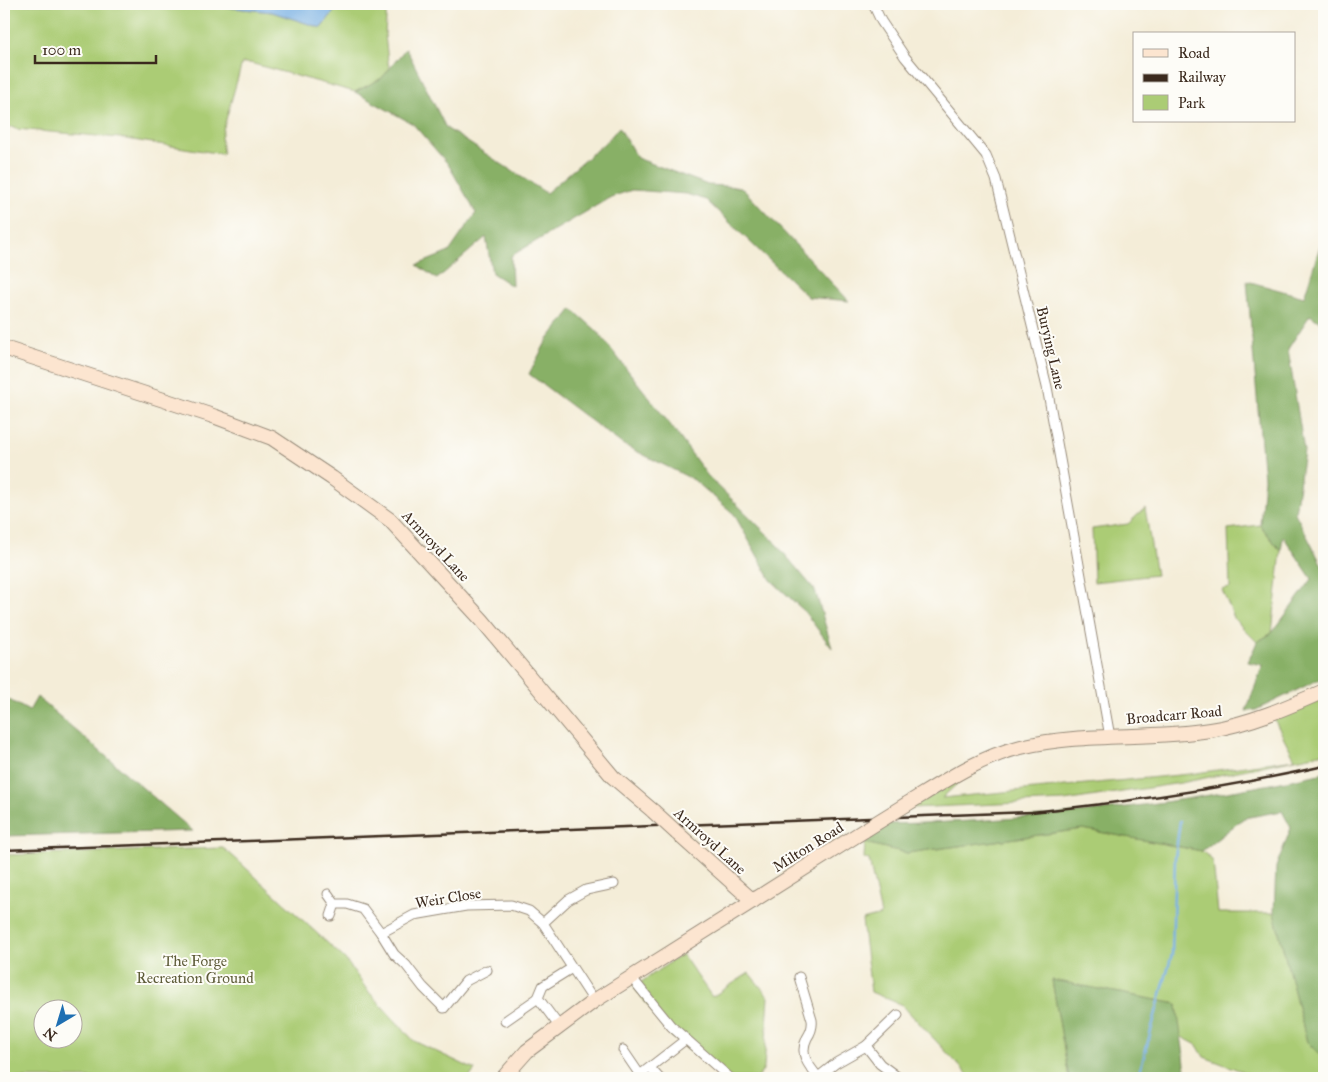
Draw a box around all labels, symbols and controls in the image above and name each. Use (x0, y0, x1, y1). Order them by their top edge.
scale bar (35, 32, 156, 64)
legend (1133, 32, 1296, 122)
text: 100 m (42, 41, 82, 59)
text: Road (1178, 44, 1210, 62)
text: Railway (1178, 68, 1227, 86)
text: Park (1178, 94, 1205, 112)
street label: Burying Lane (1033, 305, 1069, 391)
street label: Armroyd Lane (398, 506, 474, 585)
street label: Broadcarr Road (1125, 702, 1223, 728)
street label: Armroyd Lane (669, 803, 750, 878)
street label: Milton Road (769, 818, 847, 876)
street label: Weir Close (414, 884, 482, 912)
park label: The Forge Recreation Ground (136, 952, 254, 987)
north arrow (32, 1000, 82, 1050)
text: N (40, 1023, 60, 1044)

